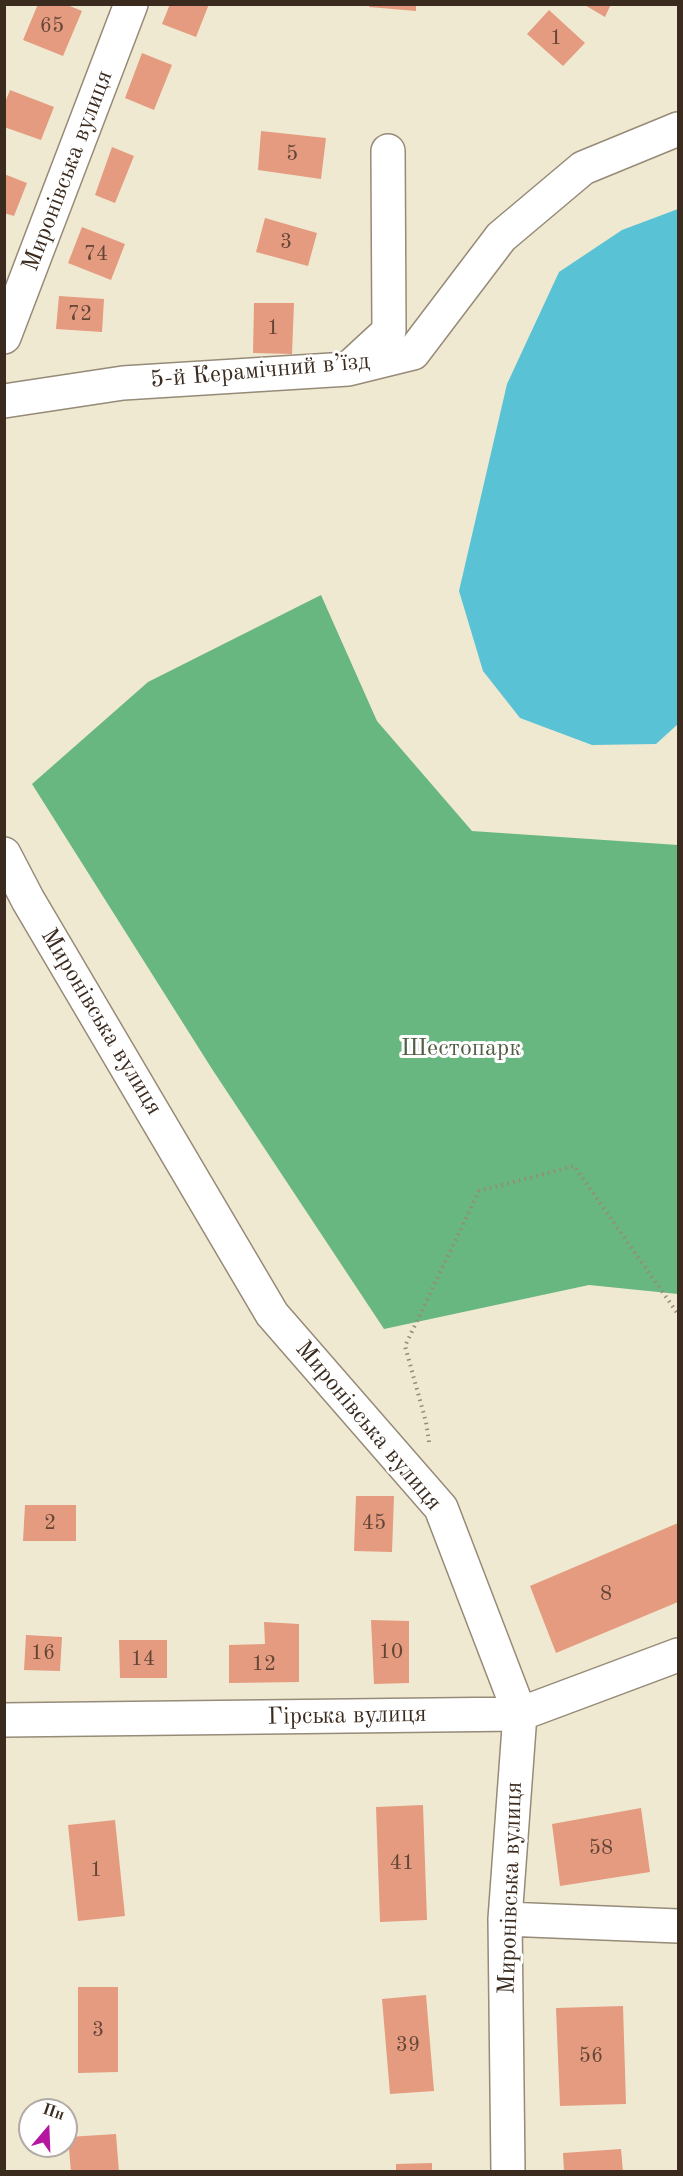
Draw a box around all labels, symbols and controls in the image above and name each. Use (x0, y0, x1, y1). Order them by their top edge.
house number: 65 (40, 13, 64, 39)
house number: 1 (550, 25, 562, 51)
street label: Миронівська вулиця (16, 66, 120, 276)
house number: 5 (286, 141, 298, 167)
house number: 3 (280, 229, 292, 255)
house number: 74 (84, 241, 108, 267)
house number: 72 (68, 301, 92, 327)
house number: 1 (267, 315, 279, 341)
street label: 5-й Керамічний в’їзд (149, 347, 371, 395)
street label: Миронівська вулиця (34, 923, 168, 1121)
park label: Шестопарк (401, 1035, 521, 1063)
street label: Миронівська вулиця (288, 1335, 448, 1517)
house number: 2 (44, 1510, 56, 1536)
house number: 45 (362, 1510, 386, 1536)
house number: 8 (600, 1581, 612, 1607)
house number: 10 (379, 1639, 403, 1665)
house number: 16 (31, 1640, 55, 1666)
house number: 14 (131, 1646, 155, 1672)
house number: 12 (252, 1651, 276, 1677)
street label: Гірська вулиця (267, 1700, 427, 1732)
street label: Миронівська вулиця (493, 1781, 529, 1995)
house number: 58 (589, 1835, 613, 1861)
house number: 41 (390, 1850, 414, 1876)
house number: 1 (90, 1857, 102, 1883)
house number: 3 (92, 2017, 104, 2043)
house number: 39 (396, 2032, 420, 2058)
house number: 56 (579, 2043, 603, 2069)
north arrow (18, 2098, 78, 2158)
text: Пн (40, 2102, 66, 2124)

